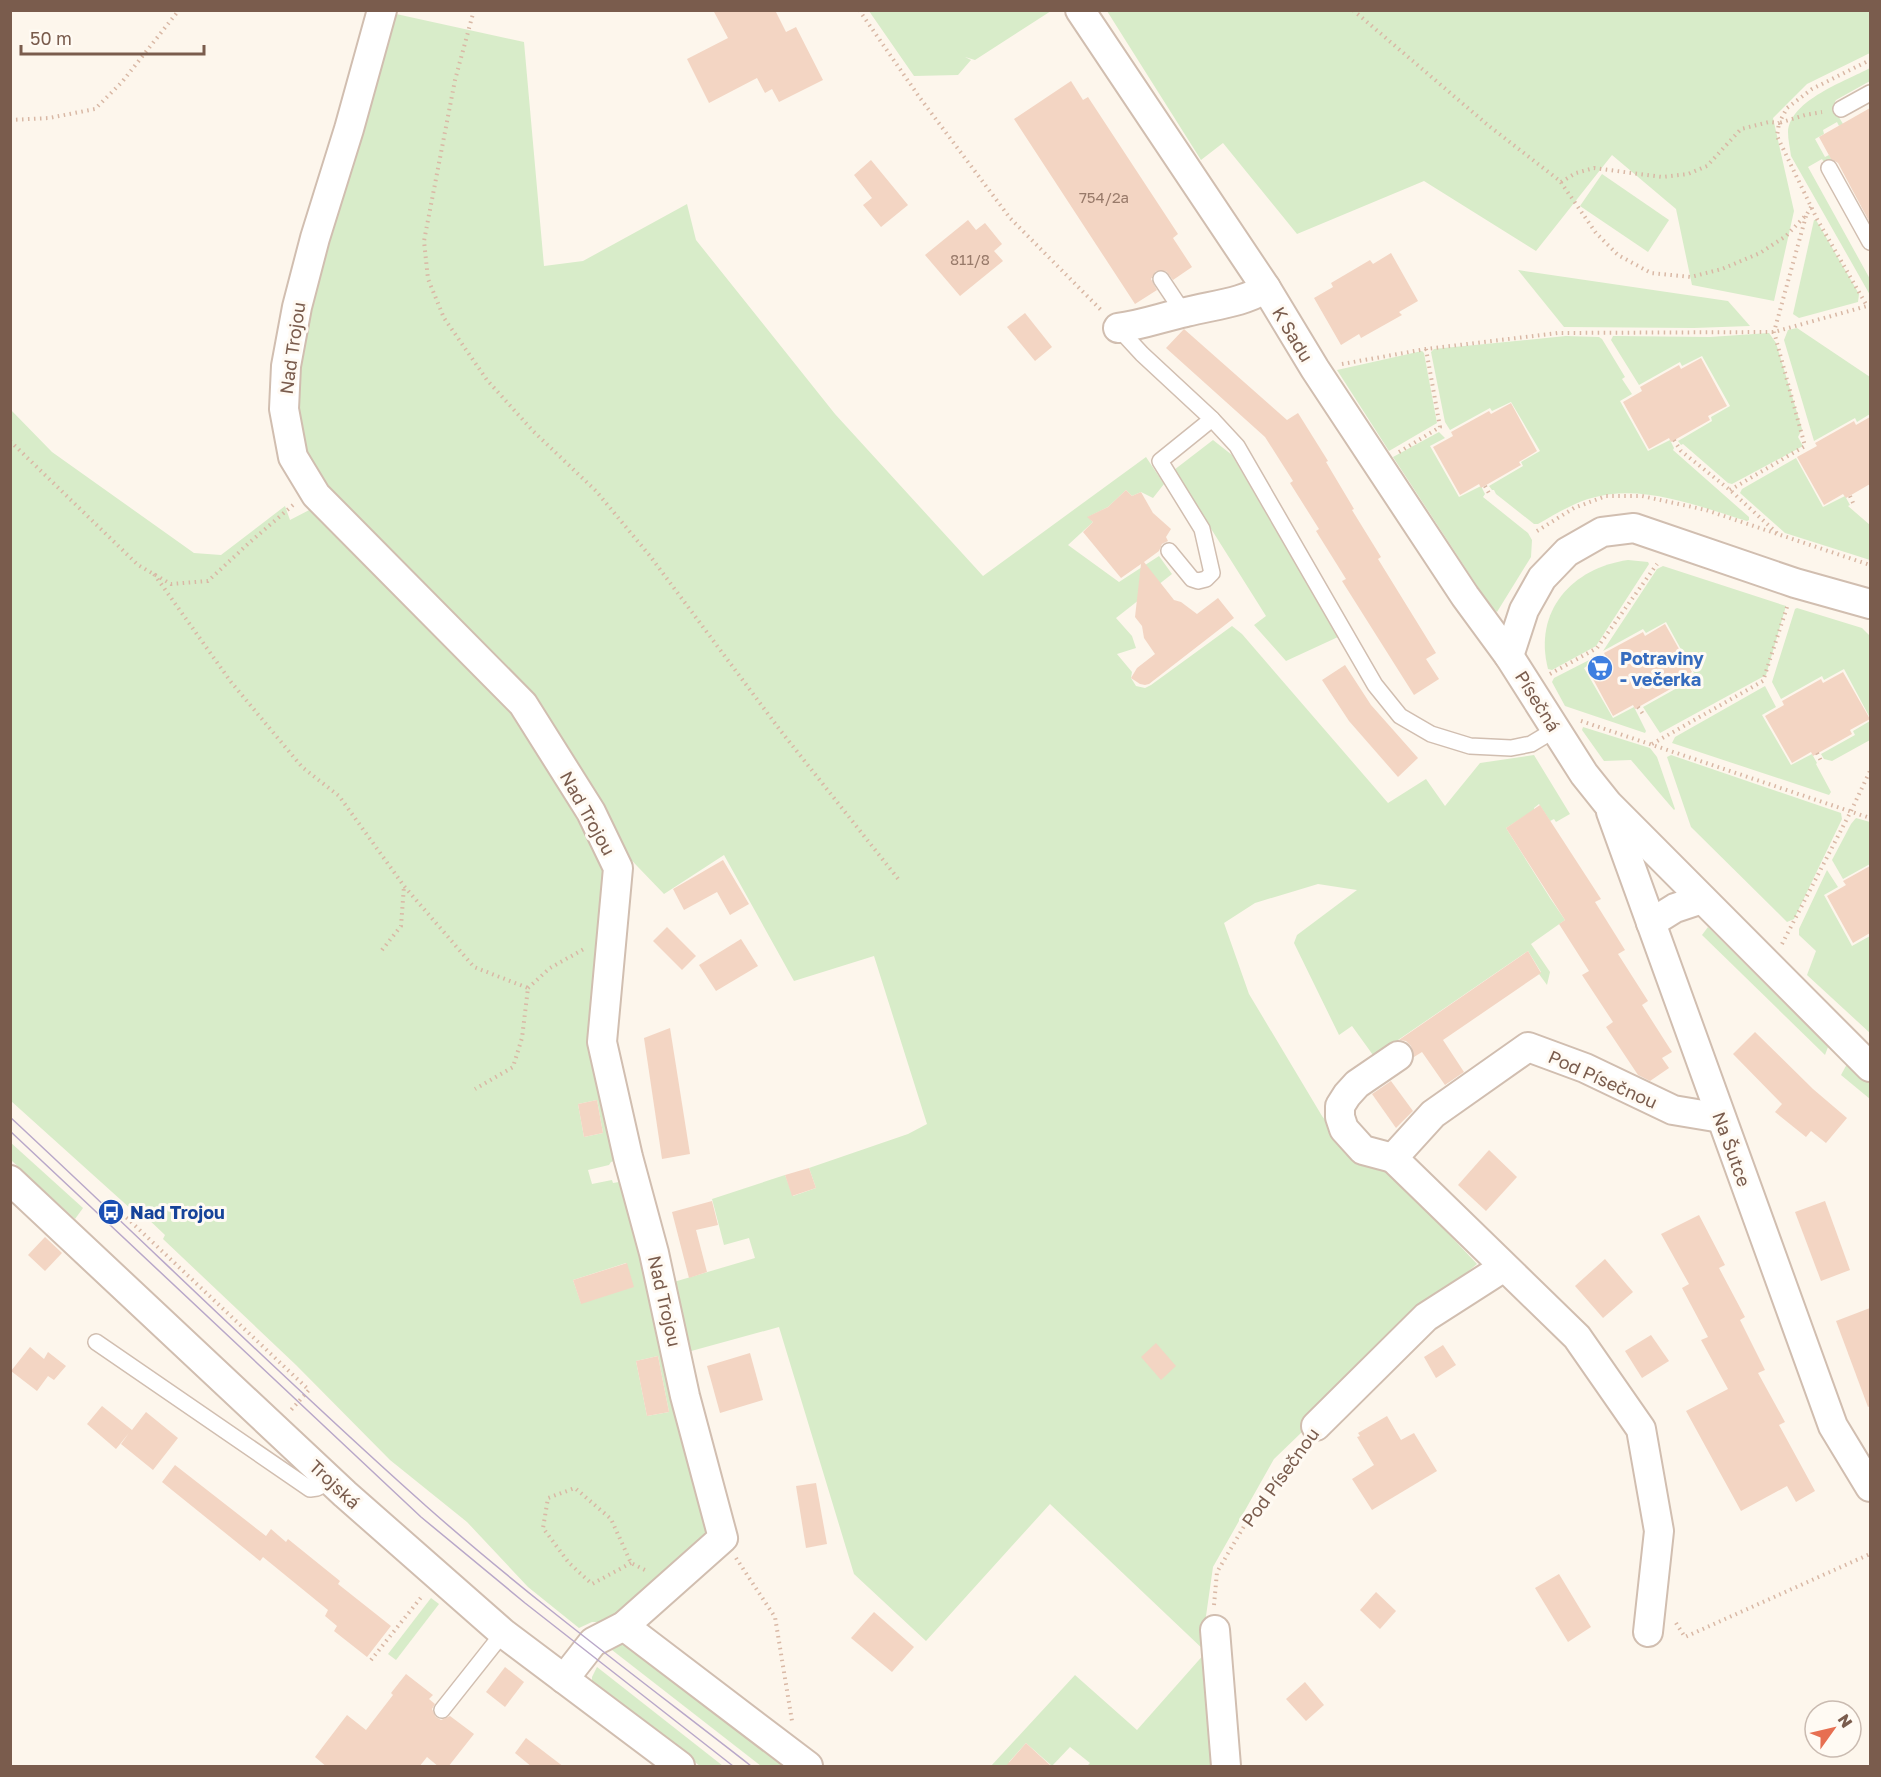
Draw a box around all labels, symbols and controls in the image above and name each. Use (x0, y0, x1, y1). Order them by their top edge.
scale bar (21, 18, 204, 56)
text: 50 m (30, 27, 72, 49)
house number: 754/2a (1079, 188, 1129, 206)
house number: 811/8 (950, 250, 990, 268)
street label: Nad Trojou (275, 300, 309, 396)
street label: K Sadu (1268, 302, 1318, 366)
place label: Potraviny - večerka (1620, 647, 1704, 690)
supermarket icon: Potraviny - večerka (1585, 653, 1615, 683)
street label: Písečná (1511, 666, 1565, 736)
street label: Nad Trojou (556, 767, 620, 859)
street label: Pod Písečnou (1545, 1045, 1661, 1113)
street label: Na Šutce (1708, 1108, 1756, 1190)
bus stop icon: Nad Trojou (96, 1197, 126, 1227)
place label: Nad Trojou (130, 1201, 225, 1223)
street label: Nad Trojou (644, 1253, 686, 1349)
street label: Pod Písečnou (1237, 1423, 1323, 1531)
street label: Trojská (305, 1455, 365, 1513)
north arrow (1803, 1699, 1863, 1759)
text: N (1834, 1710, 1857, 1731)

